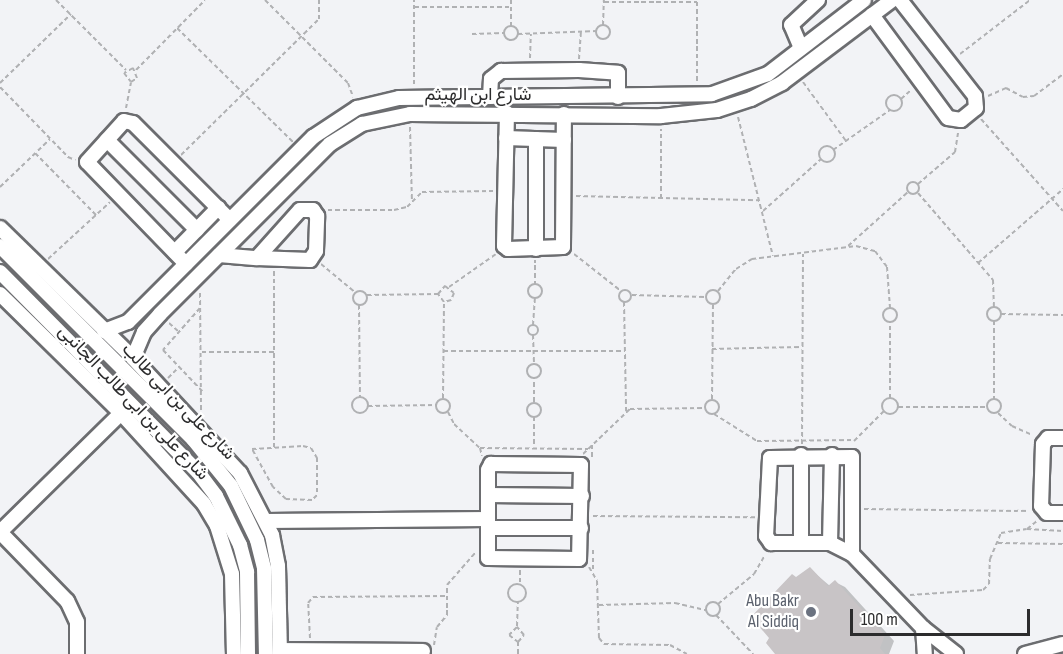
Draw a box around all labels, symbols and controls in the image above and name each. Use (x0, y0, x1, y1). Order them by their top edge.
street label: شارع ابن الهيثم (424, 84, 532, 106)
street label: شارع على بن ابى طالب الجانبى (53, 321, 213, 485)
street label: شارع على بن ابى طالب (117, 339, 239, 465)
place label: Abu Bakr Al Siddiq (746, 591, 799, 634)
scale bar (853, 597, 1033, 635)
marker: Abu Bakr Al Siddiq (804, 605, 818, 619)
text: 100 m (861, 609, 898, 630)

